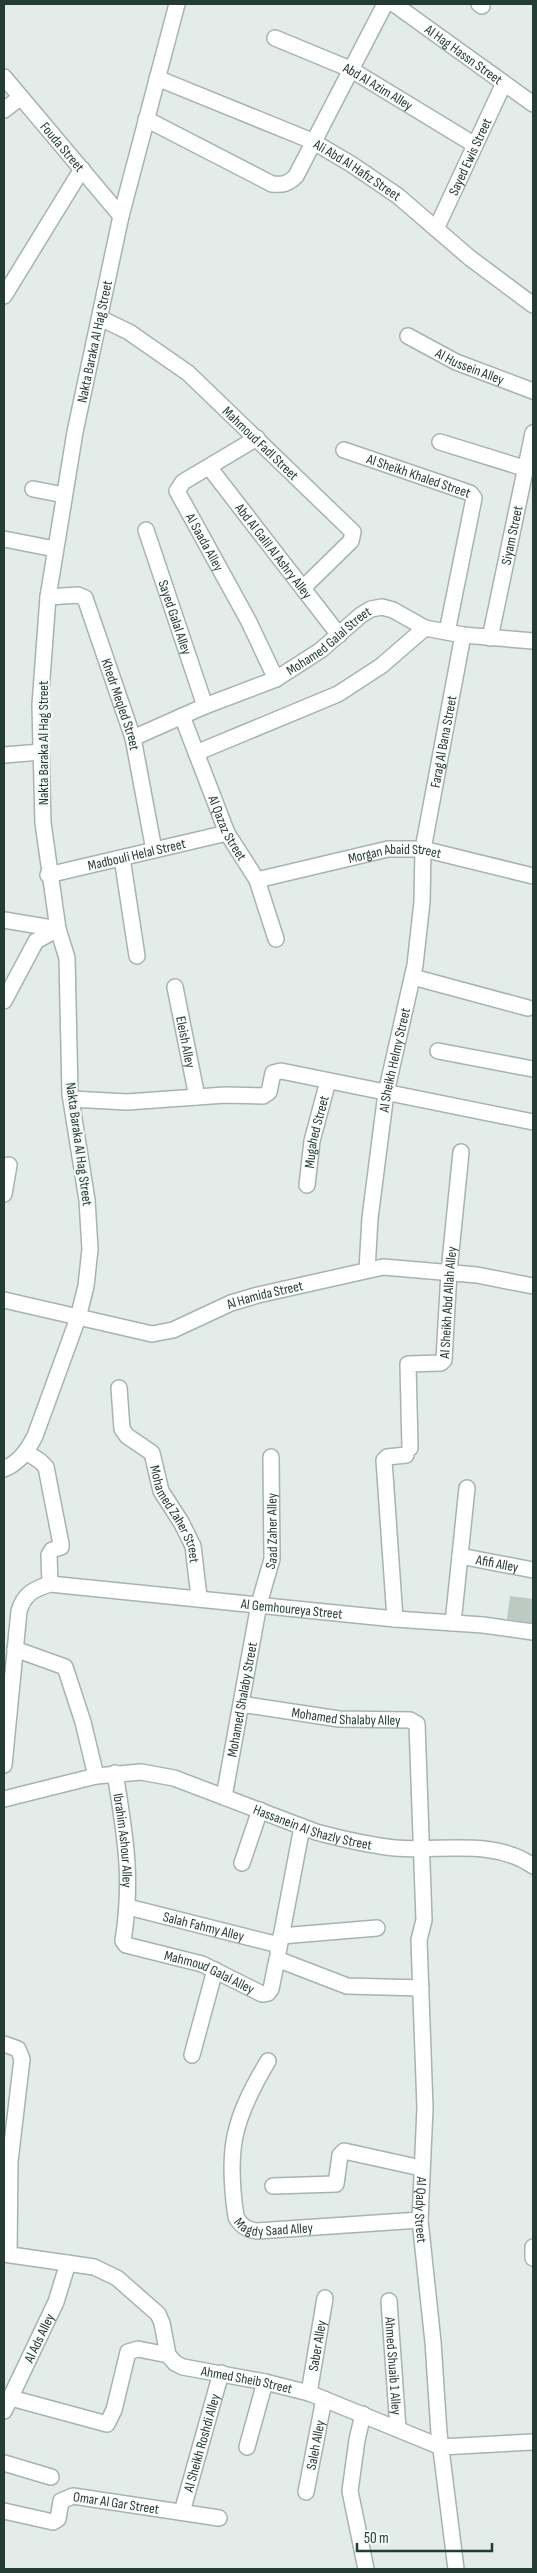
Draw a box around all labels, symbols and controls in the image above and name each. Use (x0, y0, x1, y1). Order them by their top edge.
street label: Al Hag Hassn Street (421, 20, 506, 88)
street label: Abd Al Azim Alley (340, 58, 416, 114)
street label: Sayed Ewis Street (444, 115, 495, 198)
street label: Fouda Street (37, 118, 88, 175)
street label: Ali Abd Al Hafiz Street (310, 135, 404, 204)
street label: Nakta Baraka Al Hag Street (73, 279, 116, 404)
street label: Al Hussein Alley (432, 344, 507, 388)
street label: Mahmoud Fadl Street (219, 403, 302, 484)
street label: Al Sheikh Khaled Street (364, 450, 473, 501)
street label: Abd Al Galil Al Ashry Alley (231, 499, 316, 602)
street label: Siyam Street (497, 504, 526, 566)
street label: Al Saada Alley (182, 509, 228, 574)
street label: Sayed Galal Alley (155, 578, 196, 657)
street label: Mohamed Galal Street (283, 603, 374, 679)
street label: Khedr Meqled Street (98, 656, 144, 752)
street label: Nakta Baraka Al Hag Street (35, 681, 52, 805)
street label: Farag Al Bana Street (426, 694, 460, 789)
street label: Al Qazaz Street (204, 792, 251, 864)
street label: Madbouli Helal Street (86, 835, 187, 874)
street label: Morgan Abaid Street (346, 840, 443, 867)
street label: Al Sheikh Helmy Street (375, 1006, 414, 1114)
street label: Eleish Alley (173, 1015, 200, 1070)
street label: Nakta Baraka Al Hag Street (62, 1081, 96, 1207)
street label: Mugahed Street (300, 1094, 332, 1169)
street label: Al Sheikh Abd Allah Alley (436, 1245, 460, 1360)
street label: Al Hamida Street (223, 1277, 304, 1313)
street label: Mohamed Zaher Street (147, 1463, 203, 1564)
street label: Saad Zaher Alley (261, 1492, 281, 1571)
street label: Afifi Alley (474, 1551, 521, 1576)
street label: Al Gemhoureya Street (239, 1595, 343, 1622)
street label: Mohamed Shalaby Street (223, 1641, 260, 1758)
street label: Mohamed Shalaby Alley (290, 1703, 401, 1728)
street label: Ibrahim Ashour Alley (110, 1792, 136, 1888)
street label: Hassanein Al Shazly Street (251, 1801, 373, 1853)
street label: Salah Fahmy Alley (161, 1908, 247, 1945)
street label: Mahmoud Galal Alley (163, 1946, 258, 1998)
street label: Al Qady Street (411, 2175, 431, 2244)
street label: Magdy Saad Alley (230, 2214, 314, 2240)
street label: Al Ads Alley (20, 2310, 58, 2366)
street label: Ahmed Shuaib 1 Alley (382, 2315, 406, 2416)
street label: Saber Alley (304, 2318, 330, 2372)
street label: Ahmed Sheib Street (199, 2362, 294, 2397)
street label: Al Sheikh Roshdi Alley (179, 2391, 223, 2495)
street label: Saleh Alley (302, 2418, 328, 2471)
street label: Omar Al Gar Street (72, 2488, 160, 2517)
scale bar (357, 2520, 492, 2552)
text: 50 m (364, 2529, 389, 2548)

